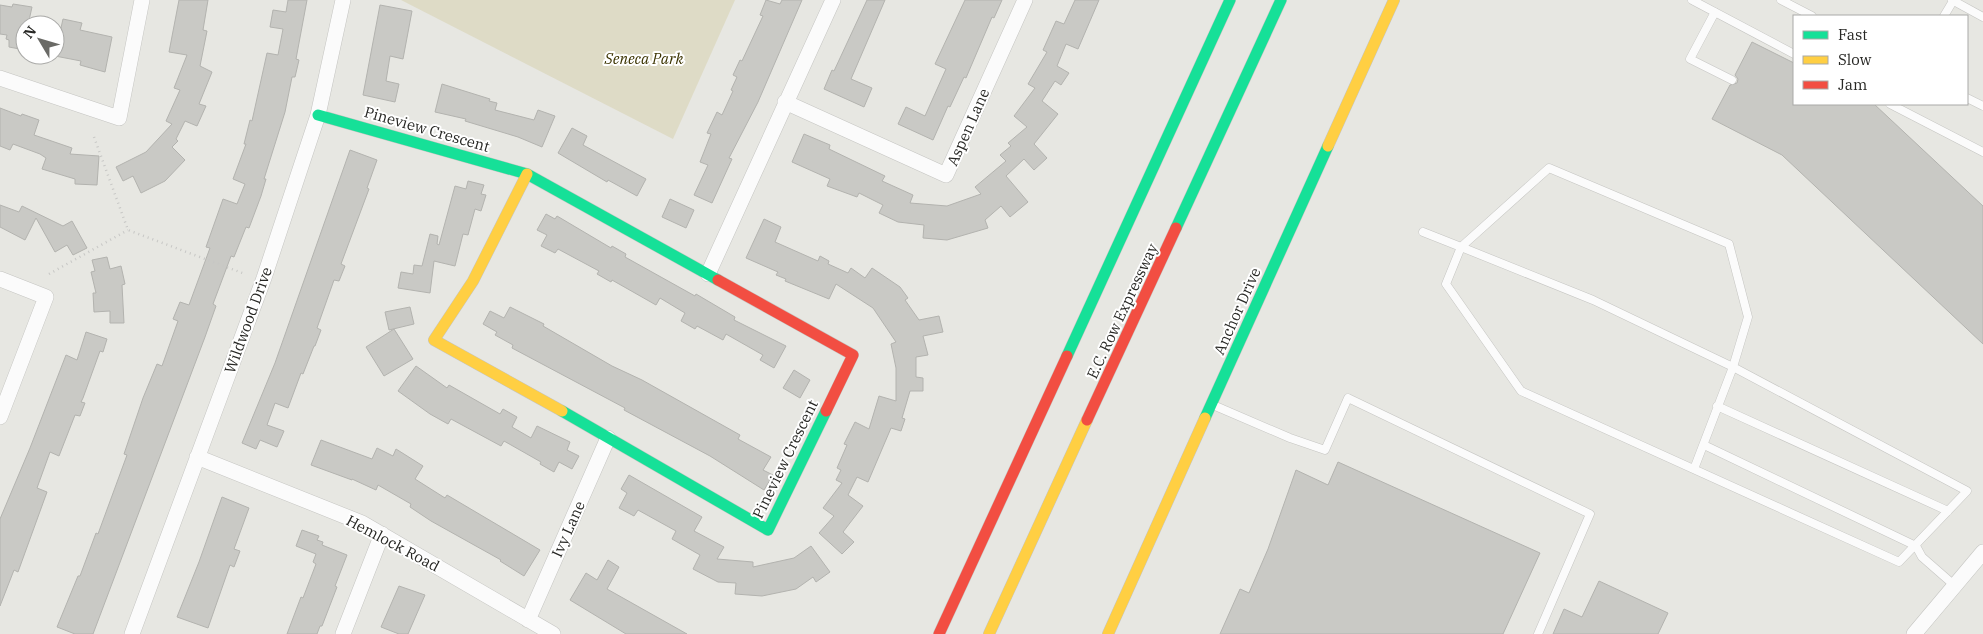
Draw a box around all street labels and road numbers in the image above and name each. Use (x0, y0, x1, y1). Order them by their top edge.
street label: Aspen Lane (942, 85, 994, 169)
street label: Pineview Crescent (362, 102, 492, 156)
street label: E.C. Row Expressway (1082, 240, 1162, 382)
street label: Wildwood Drive (220, 264, 276, 376)
street label: Anchor Drive (1209, 264, 1265, 358)
street label: Pineview Crescent (748, 397, 822, 521)
street label: Ivy Lane (547, 498, 589, 560)
street label: Hemlock Road (343, 510, 443, 576)

